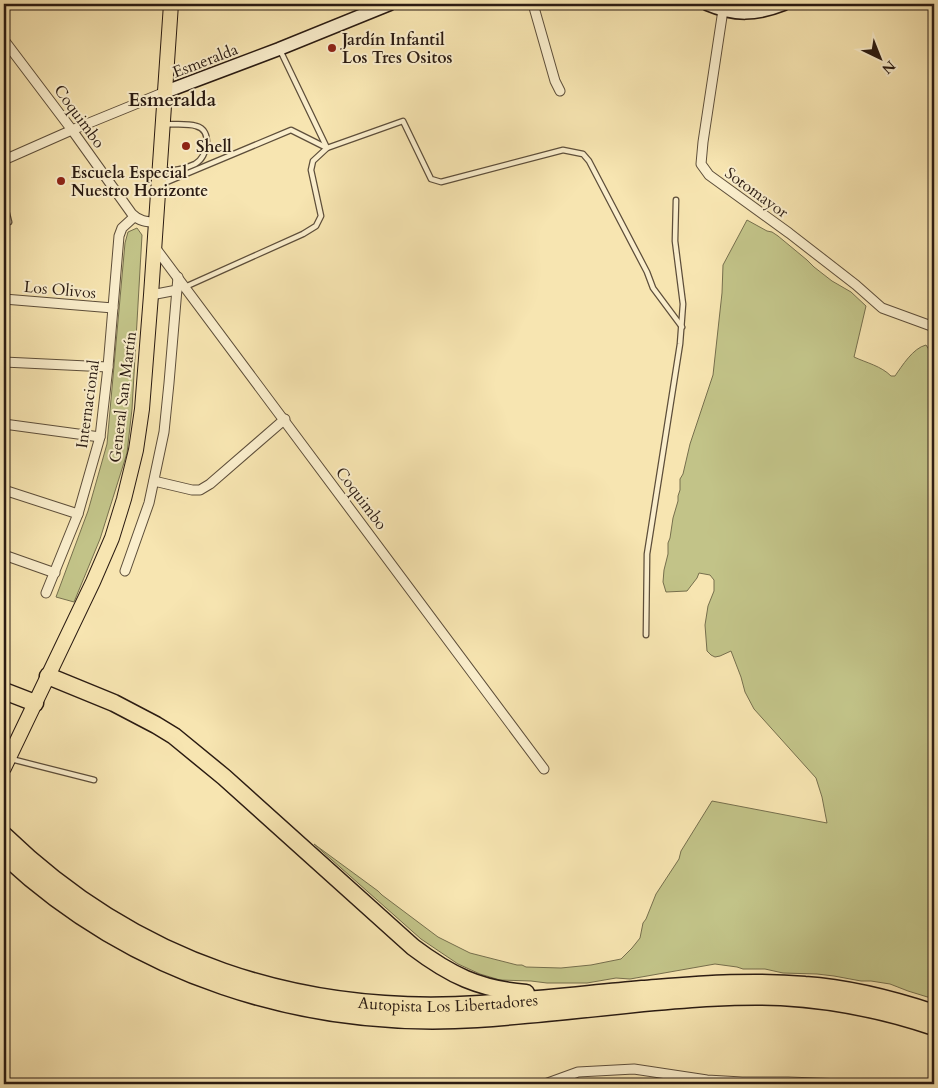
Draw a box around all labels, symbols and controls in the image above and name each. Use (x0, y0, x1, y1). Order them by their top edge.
place label: Jardín Infantil Los Tres Ositos (340, 29, 453, 69)
north arrow (856, 32, 906, 82)
street label: Esmeralda (170, 38, 241, 83)
marker: Jardín Infantil Los Tres Ositos (326, 42, 338, 54)
text: N (878, 56, 899, 78)
street label: Coquimbo (49, 80, 110, 153)
district label: Esmeralda (128, 87, 217, 113)
place label: Shell (196, 136, 232, 158)
marker: Shell (180, 140, 192, 152)
place label: Escuela Especial Nuestro Horizonte (71, 162, 208, 202)
street label: Sotomayor (720, 162, 793, 223)
marker: Escuela Especial Nuestro Horizonte (55, 175, 67, 187)
street label: Los Olivos (23, 276, 97, 304)
street label: General San Martín (104, 330, 142, 464)
street label: Internacional (71, 358, 105, 450)
street label: Coquimbo (330, 463, 392, 535)
street label: Autopista Los Libertadores (357, 989, 539, 1018)

